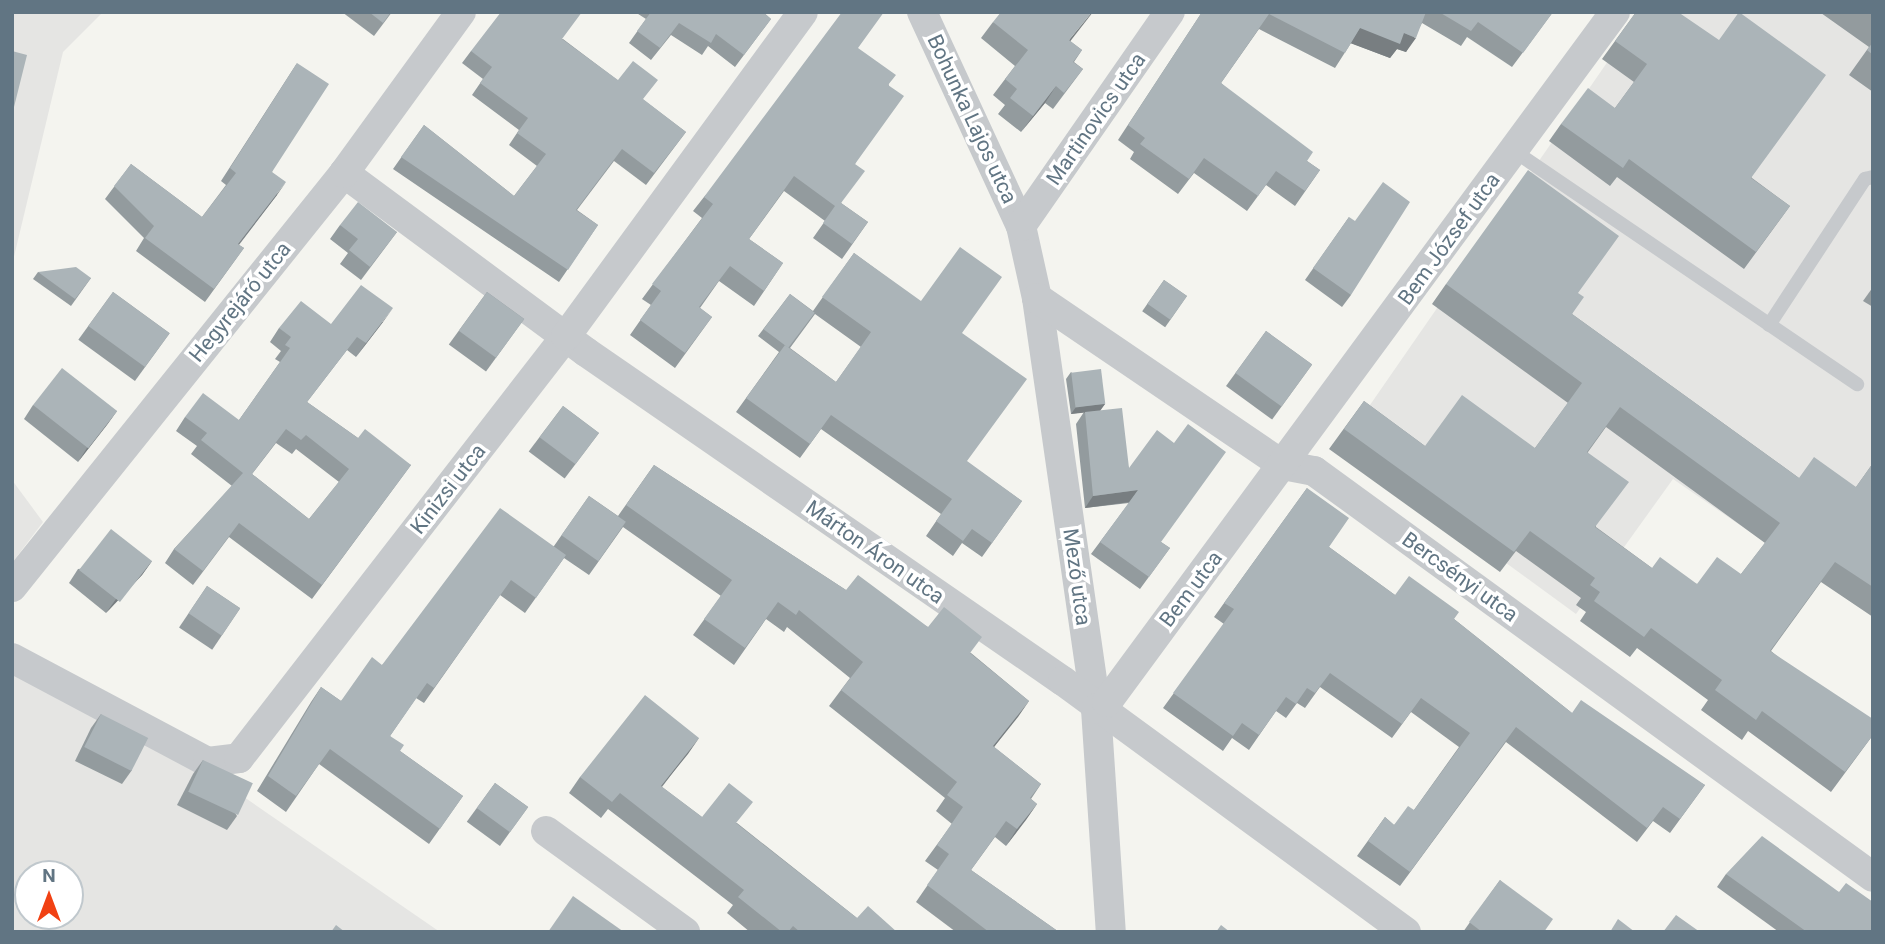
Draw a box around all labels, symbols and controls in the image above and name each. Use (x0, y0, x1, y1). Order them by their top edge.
street label: Bohunka Lajos utca (922, 30, 1022, 208)
street label: Martinovics utca (1041, 48, 1151, 190)
street label: Bem József utca (1393, 168, 1505, 310)
street label: Hegyrejáró utca (184, 237, 296, 367)
street label: Kinizsi utca (405, 439, 491, 539)
street label: Márton Áron utca (801, 495, 949, 609)
street label: Mező utca (1058, 527, 1096, 627)
street label: Bercsényi utca (1397, 527, 1523, 627)
street label: Bem utca (1154, 546, 1228, 632)
north arrow (14, 860, 84, 930)
text: N (42, 864, 56, 887)

